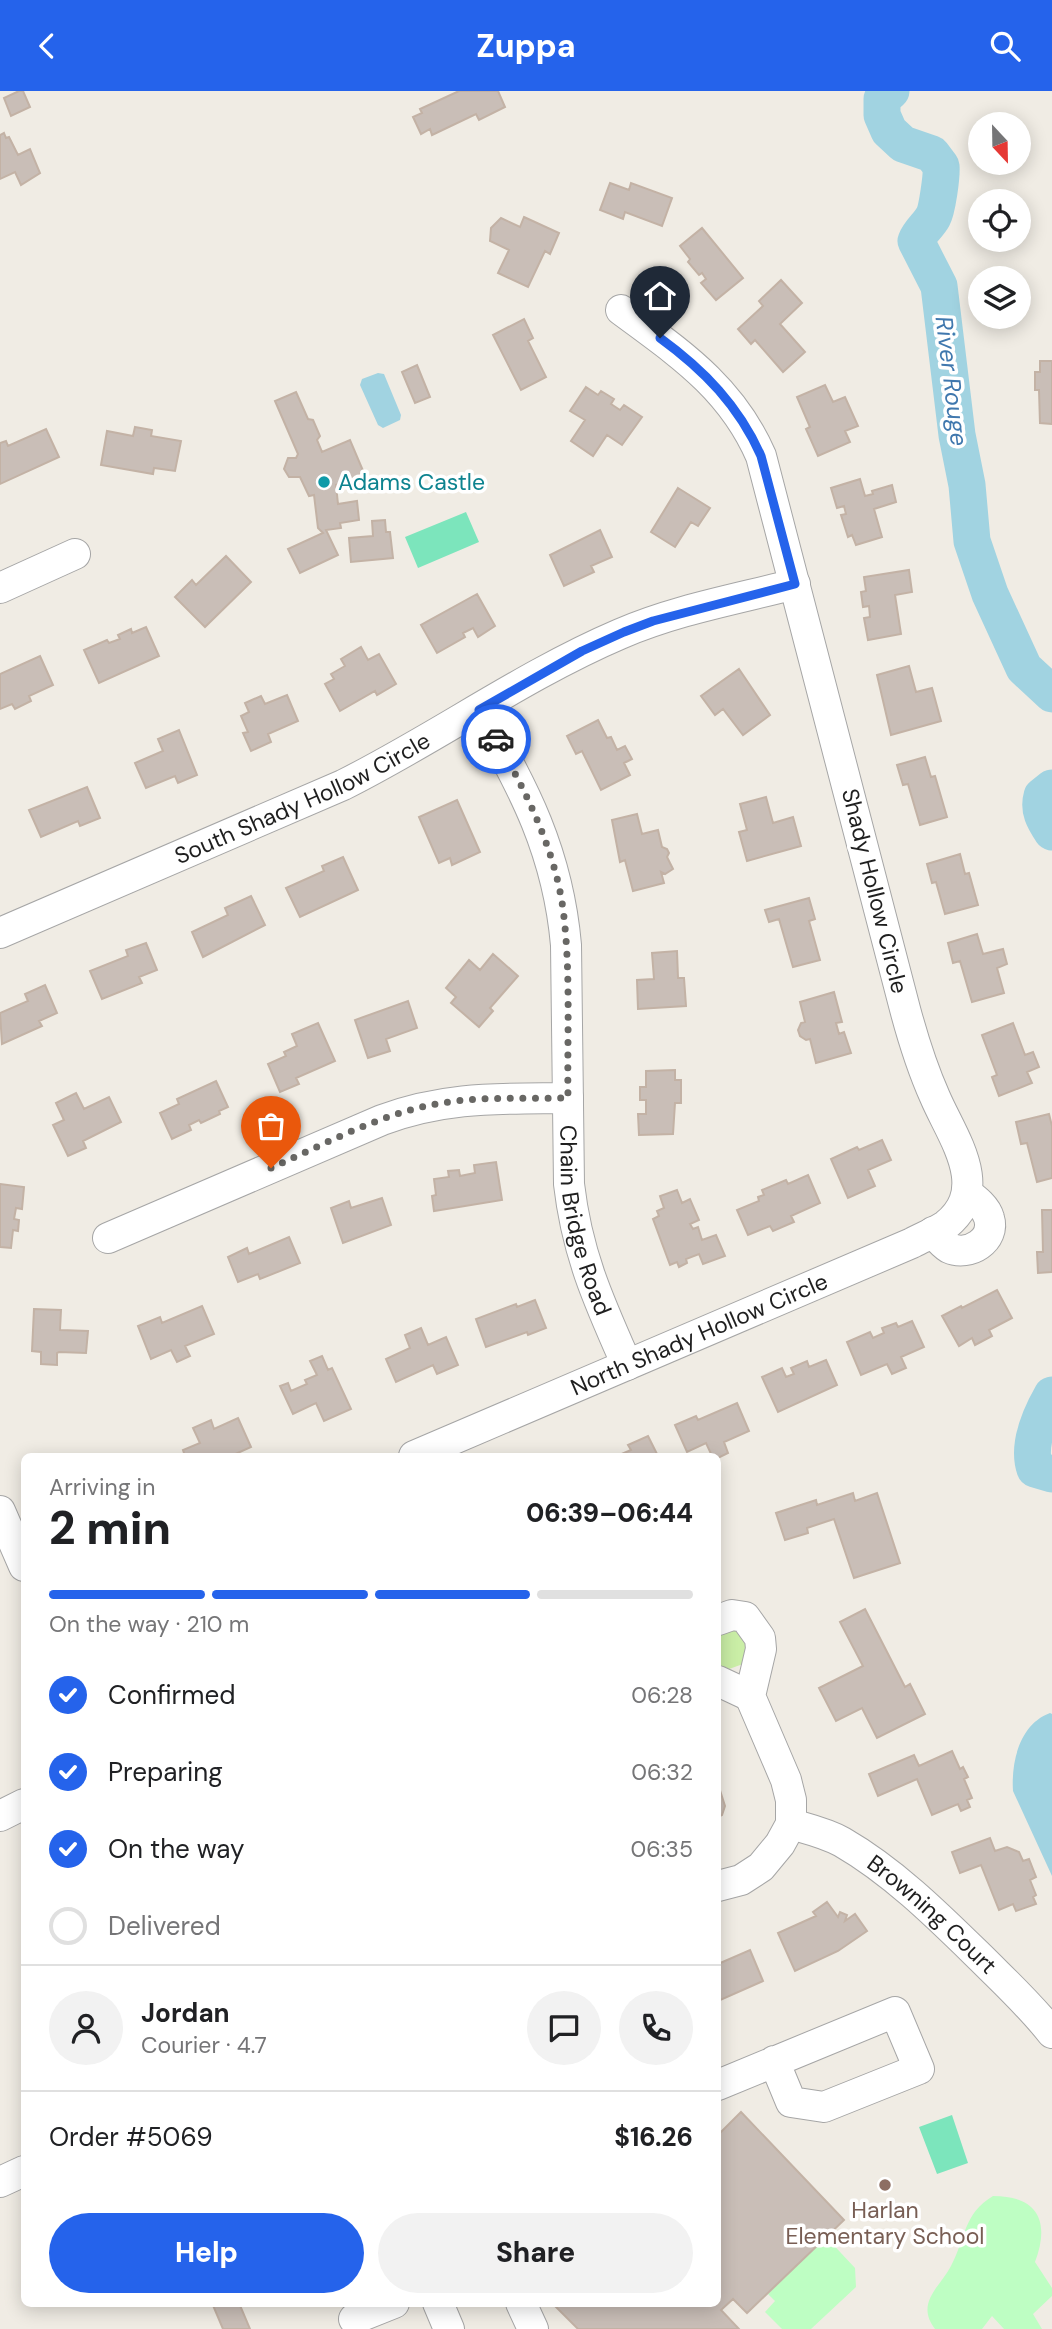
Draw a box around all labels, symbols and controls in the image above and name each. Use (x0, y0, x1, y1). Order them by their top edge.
text: Zuppa (476, 25, 576, 67)
icon: back (28, 27, 66, 65)
icon: search (986, 27, 1024, 65)
north arrow (968, 112, 1031, 175)
map controls (968, 112, 1031, 329)
button: locate (968, 189, 1031, 252)
pin (630, 266, 690, 338)
button: layers (968, 266, 1031, 329)
icon: home (641, 277, 679, 315)
water label: River Rouge (929, 314, 975, 448)
place label: Adams Castle (338, 467, 485, 497)
marker: Adams Castle (316, 474, 332, 490)
courier (461, 704, 531, 774)
icon: car (477, 720, 515, 758)
street label: South Shady Hollow Circle (170, 725, 435, 871)
street label: Shady Hollow Circle (835, 785, 915, 997)
pin (241, 1096, 301, 1168)
icon: bag (252, 1107, 290, 1145)
street label: Chain Bridge Road (553, 1125, 619, 1320)
street label: North Shady Hollow Circle (566, 1266, 832, 1402)
text: Arriving in (49, 1472, 155, 1502)
text: 06:39–06:44 (526, 1496, 693, 1530)
text: 2 min (49, 1498, 171, 1558)
text: On the way · 210 m (49, 1609, 249, 1639)
icon: check (49, 1676, 87, 1714)
text: Confirmed (108, 1678, 235, 1712)
text: 06:28 (631, 1680, 693, 1710)
icon: check (49, 1753, 87, 1791)
text: Preparing (108, 1755, 223, 1789)
text: 06:32 (631, 1757, 693, 1787)
icon: check (49, 1830, 87, 1868)
text: On the way (108, 1832, 244, 1866)
text: 06:35 (631, 1834, 693, 1864)
street label: Browning Court (861, 1848, 1003, 1980)
text: Delivered (108, 1909, 221, 1943)
button: person (49, 1991, 123, 2065)
button: chat (527, 1991, 601, 2065)
button: phone (619, 1991, 693, 2065)
text: Jordan (141, 1996, 230, 2030)
text: Courier · 4.7 (141, 2030, 267, 2060)
text: Order #5069 (49, 2120, 213, 2154)
text: $16.26 (614, 2120, 693, 2154)
marker: Harlan Elementary School (877, 2177, 893, 2193)
place label: Harlan Elementary School (785, 2195, 985, 2251)
button: Help (49, 2213, 364, 2293)
button: Share (378, 2213, 693, 2293)

